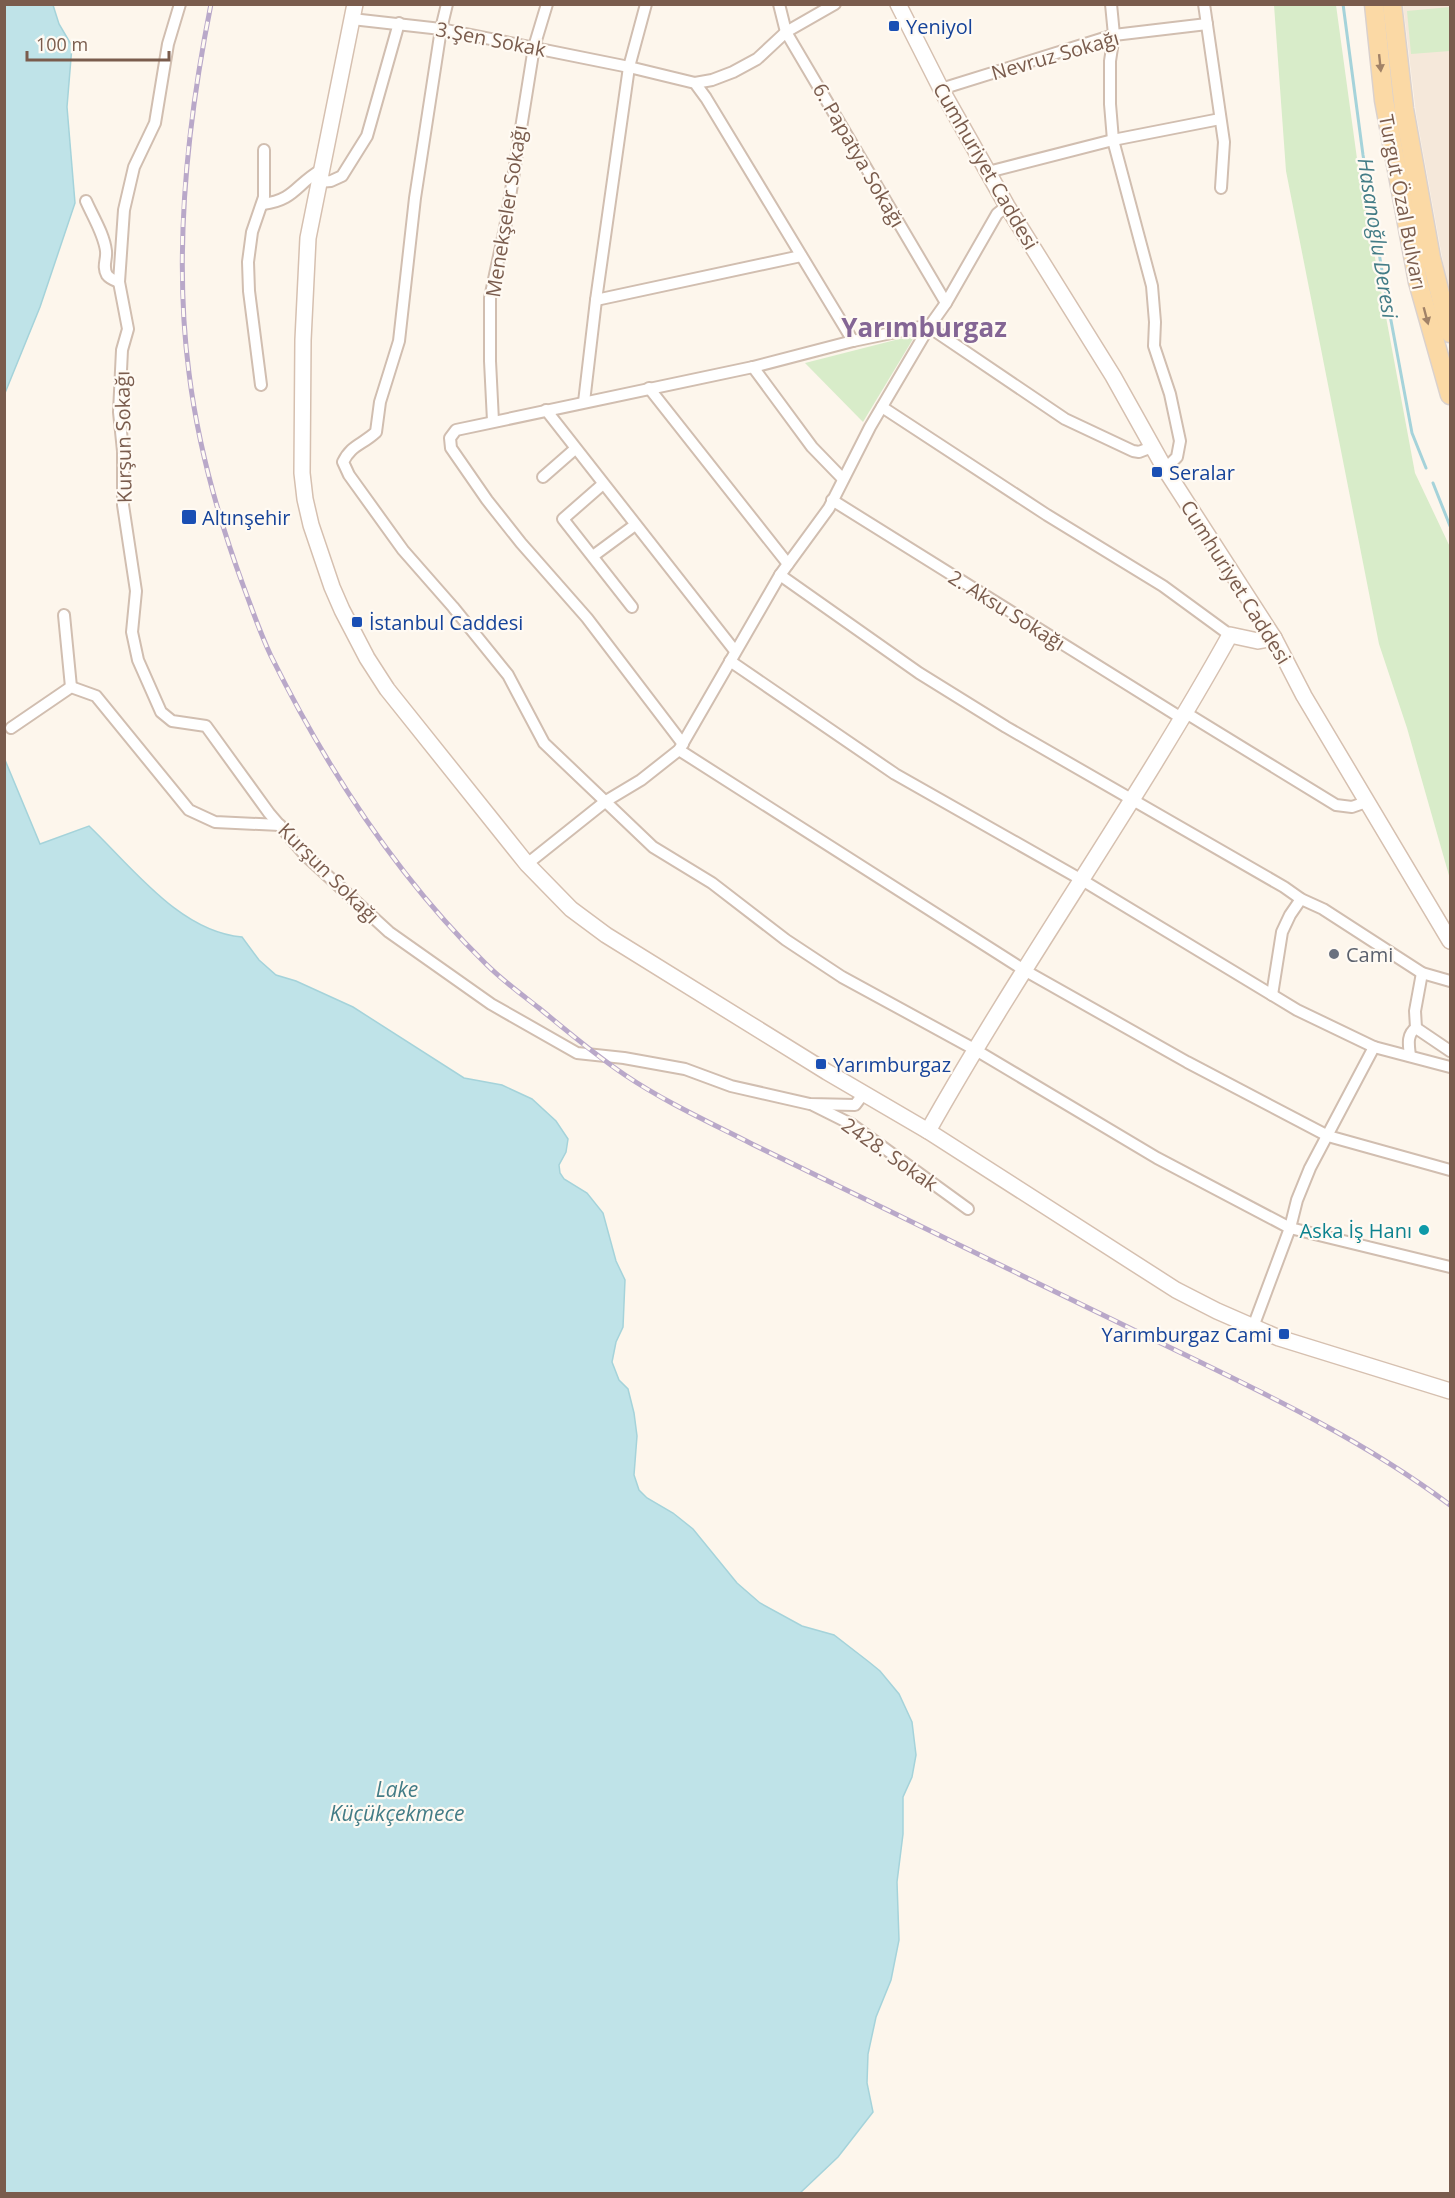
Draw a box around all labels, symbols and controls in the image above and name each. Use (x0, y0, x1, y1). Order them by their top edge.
place label: Yeniyol (906, 13, 973, 40)
street label: 3.Şen Sokak (434, 15, 549, 63)
marker: Yeniyol (887, 19, 901, 33)
scale bar (27, 24, 170, 62)
street label: Nevruz Sokağı (988, 24, 1122, 86)
text: 100 m (36, 32, 88, 56)
one-way arrow (1375, 53, 1385, 72)
street label: 6. Papatya Sokağı (807, 78, 911, 232)
street label: Cumhuriyet Caddesi (927, 78, 1045, 254)
street label: Turgut Özal Bulvarı (1373, 112, 1433, 292)
street label: Menekşeler Sokağı (479, 123, 533, 299)
water label: Hasanoğlu Deresi (1351, 156, 1405, 321)
one-way arrow (1422, 307, 1432, 325)
district label: Yarımburgaz (841, 309, 1007, 345)
street label: Kurşun Sokağı (108, 371, 138, 503)
place label: Seralar (1169, 459, 1235, 486)
marker: Seralar (1150, 465, 1164, 479)
street label: Cumhuriyet Caddesi (1175, 495, 1297, 669)
place label: Altınşehir (202, 504, 290, 531)
marker: Altınşehir (180, 508, 198, 526)
street label: 2. Aksu Sokağı (944, 563, 1070, 657)
place label: İstanbul Caddesi (369, 609, 523, 636)
marker: İstanbul Caddesi (350, 615, 364, 629)
street label: Kurşun Sokağı (273, 817, 385, 929)
place label: Cami (1346, 941, 1393, 968)
marker: Cami (1327, 947, 1341, 961)
place label: Yarımburgaz (833, 1051, 951, 1078)
marker: Yarımburgaz (814, 1057, 828, 1071)
street label: 2428. Sokak (837, 1111, 944, 1197)
place label: Aska İş Hanı (1300, 1217, 1412, 1244)
marker: Aska İş Hanı (1417, 1223, 1431, 1237)
place label: Yarımburgaz Cami (1101, 1321, 1272, 1348)
marker: Yarımburgaz Cami (1277, 1327, 1291, 1341)
water label: Lake Küçükçekmece (330, 1775, 464, 1827)

